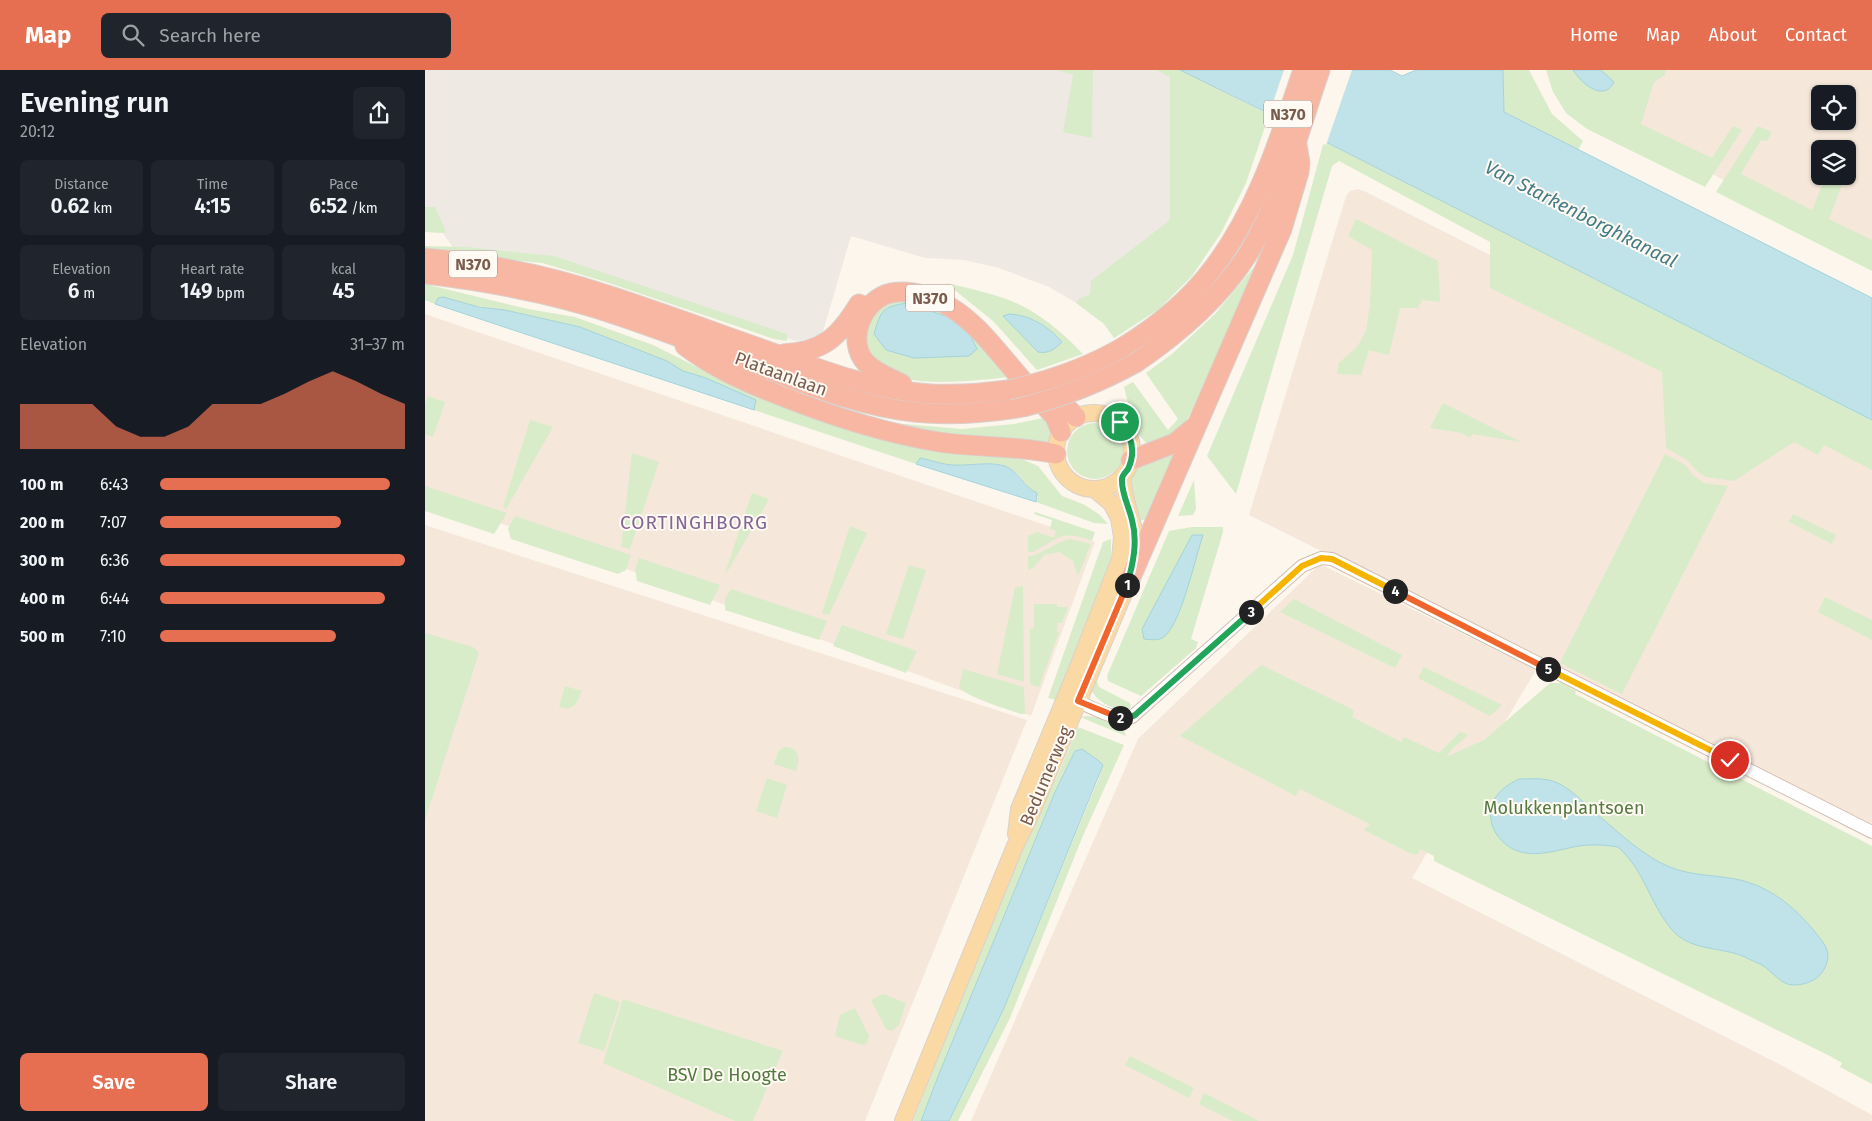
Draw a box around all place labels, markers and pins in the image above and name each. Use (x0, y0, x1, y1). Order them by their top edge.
pin (1099, 401, 1141, 443)
pin: 1 (1115, 572, 1139, 598)
pin: 4 (1383, 578, 1407, 604)
pin: 3 (1239, 600, 1263, 624)
pin: 5 (1535, 656, 1561, 682)
pin: 2 (1107, 706, 1133, 730)
pin (1709, 739, 1751, 781)

